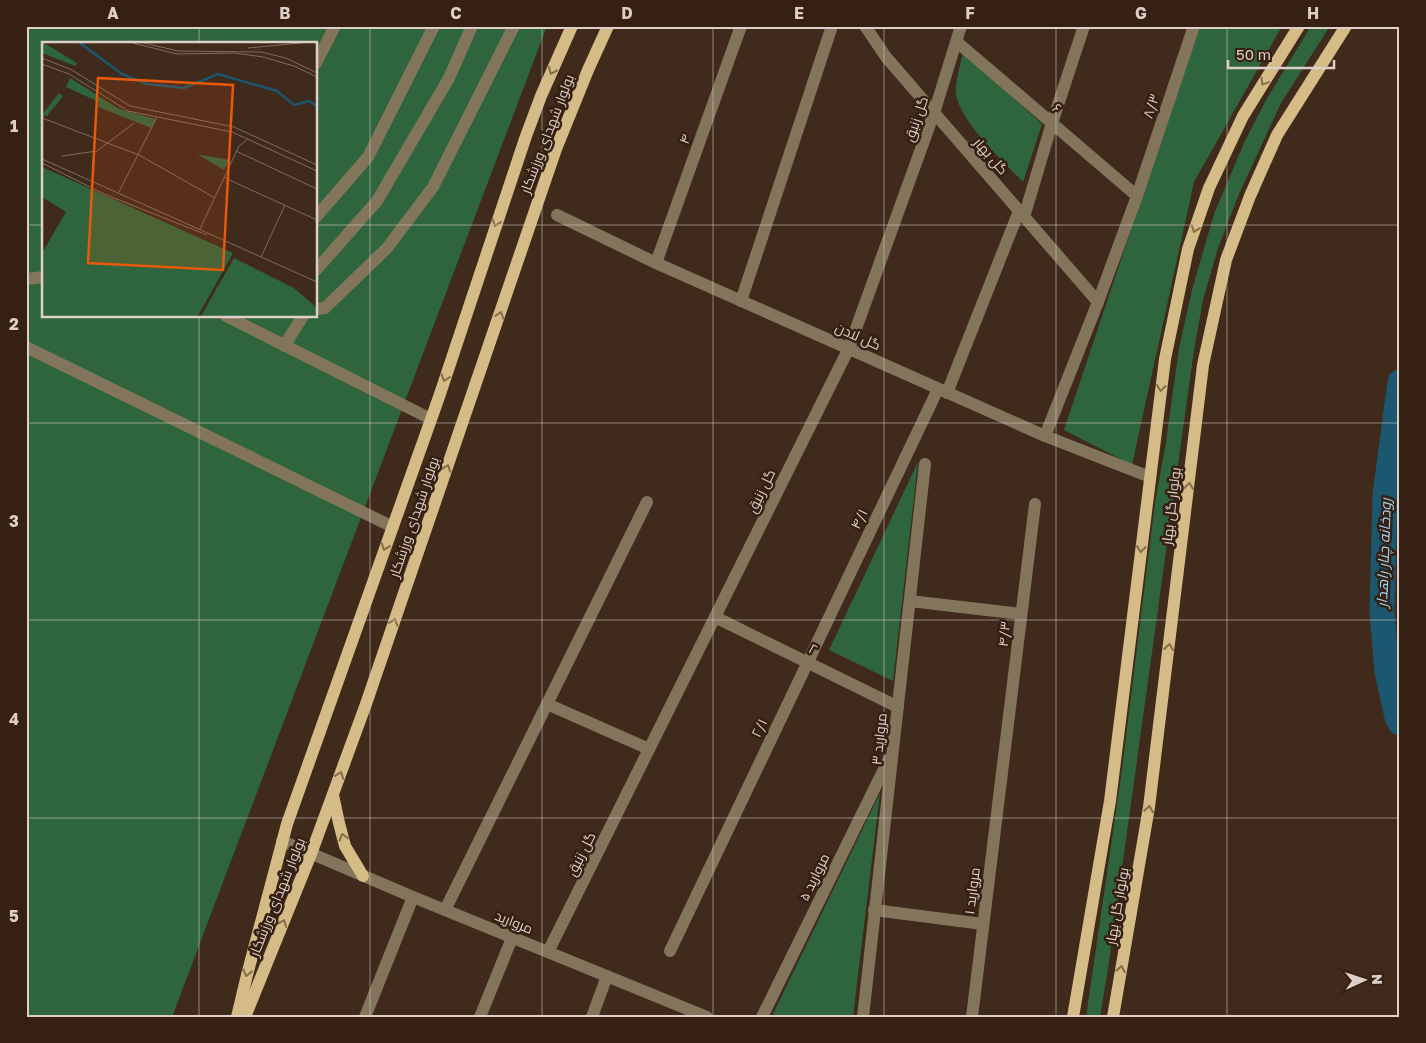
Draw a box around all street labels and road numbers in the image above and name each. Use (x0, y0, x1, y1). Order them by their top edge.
street label: بولوار شهدای ورزشکار (516, 72, 577, 197)
street label: ۸/۳ (1139, 91, 1162, 120)
street label: گل زنبق (900, 94, 932, 144)
street label: ۶ (1049, 99, 1065, 116)
street label: ۴ (675, 132, 694, 146)
street label: گل بهار (970, 133, 1012, 178)
street label: گل لادن (833, 318, 884, 353)
street label: بولوار شهدای ورزشکار (385, 454, 442, 580)
street label: گل زنبق (743, 466, 779, 516)
street label: بولوار گل بهار (1157, 466, 1184, 547)
street label: ۴/۱ (846, 506, 871, 532)
street label: ۴/۳ (994, 620, 1013, 648)
street label: ۲ (806, 639, 820, 658)
street label: مروارید ۳ (867, 712, 890, 766)
street label: ۲/۱ (747, 716, 770, 740)
street label: گل زنبق (562, 829, 600, 879)
street label: بولوار شهدای ورزشکار (245, 835, 308, 960)
street label: مروارید ۵ (795, 850, 832, 903)
street label: مروارید ۱ (960, 866, 983, 915)
street label: بولوار گل بهار (1101, 866, 1132, 947)
street label: مروارید (493, 906, 536, 937)

